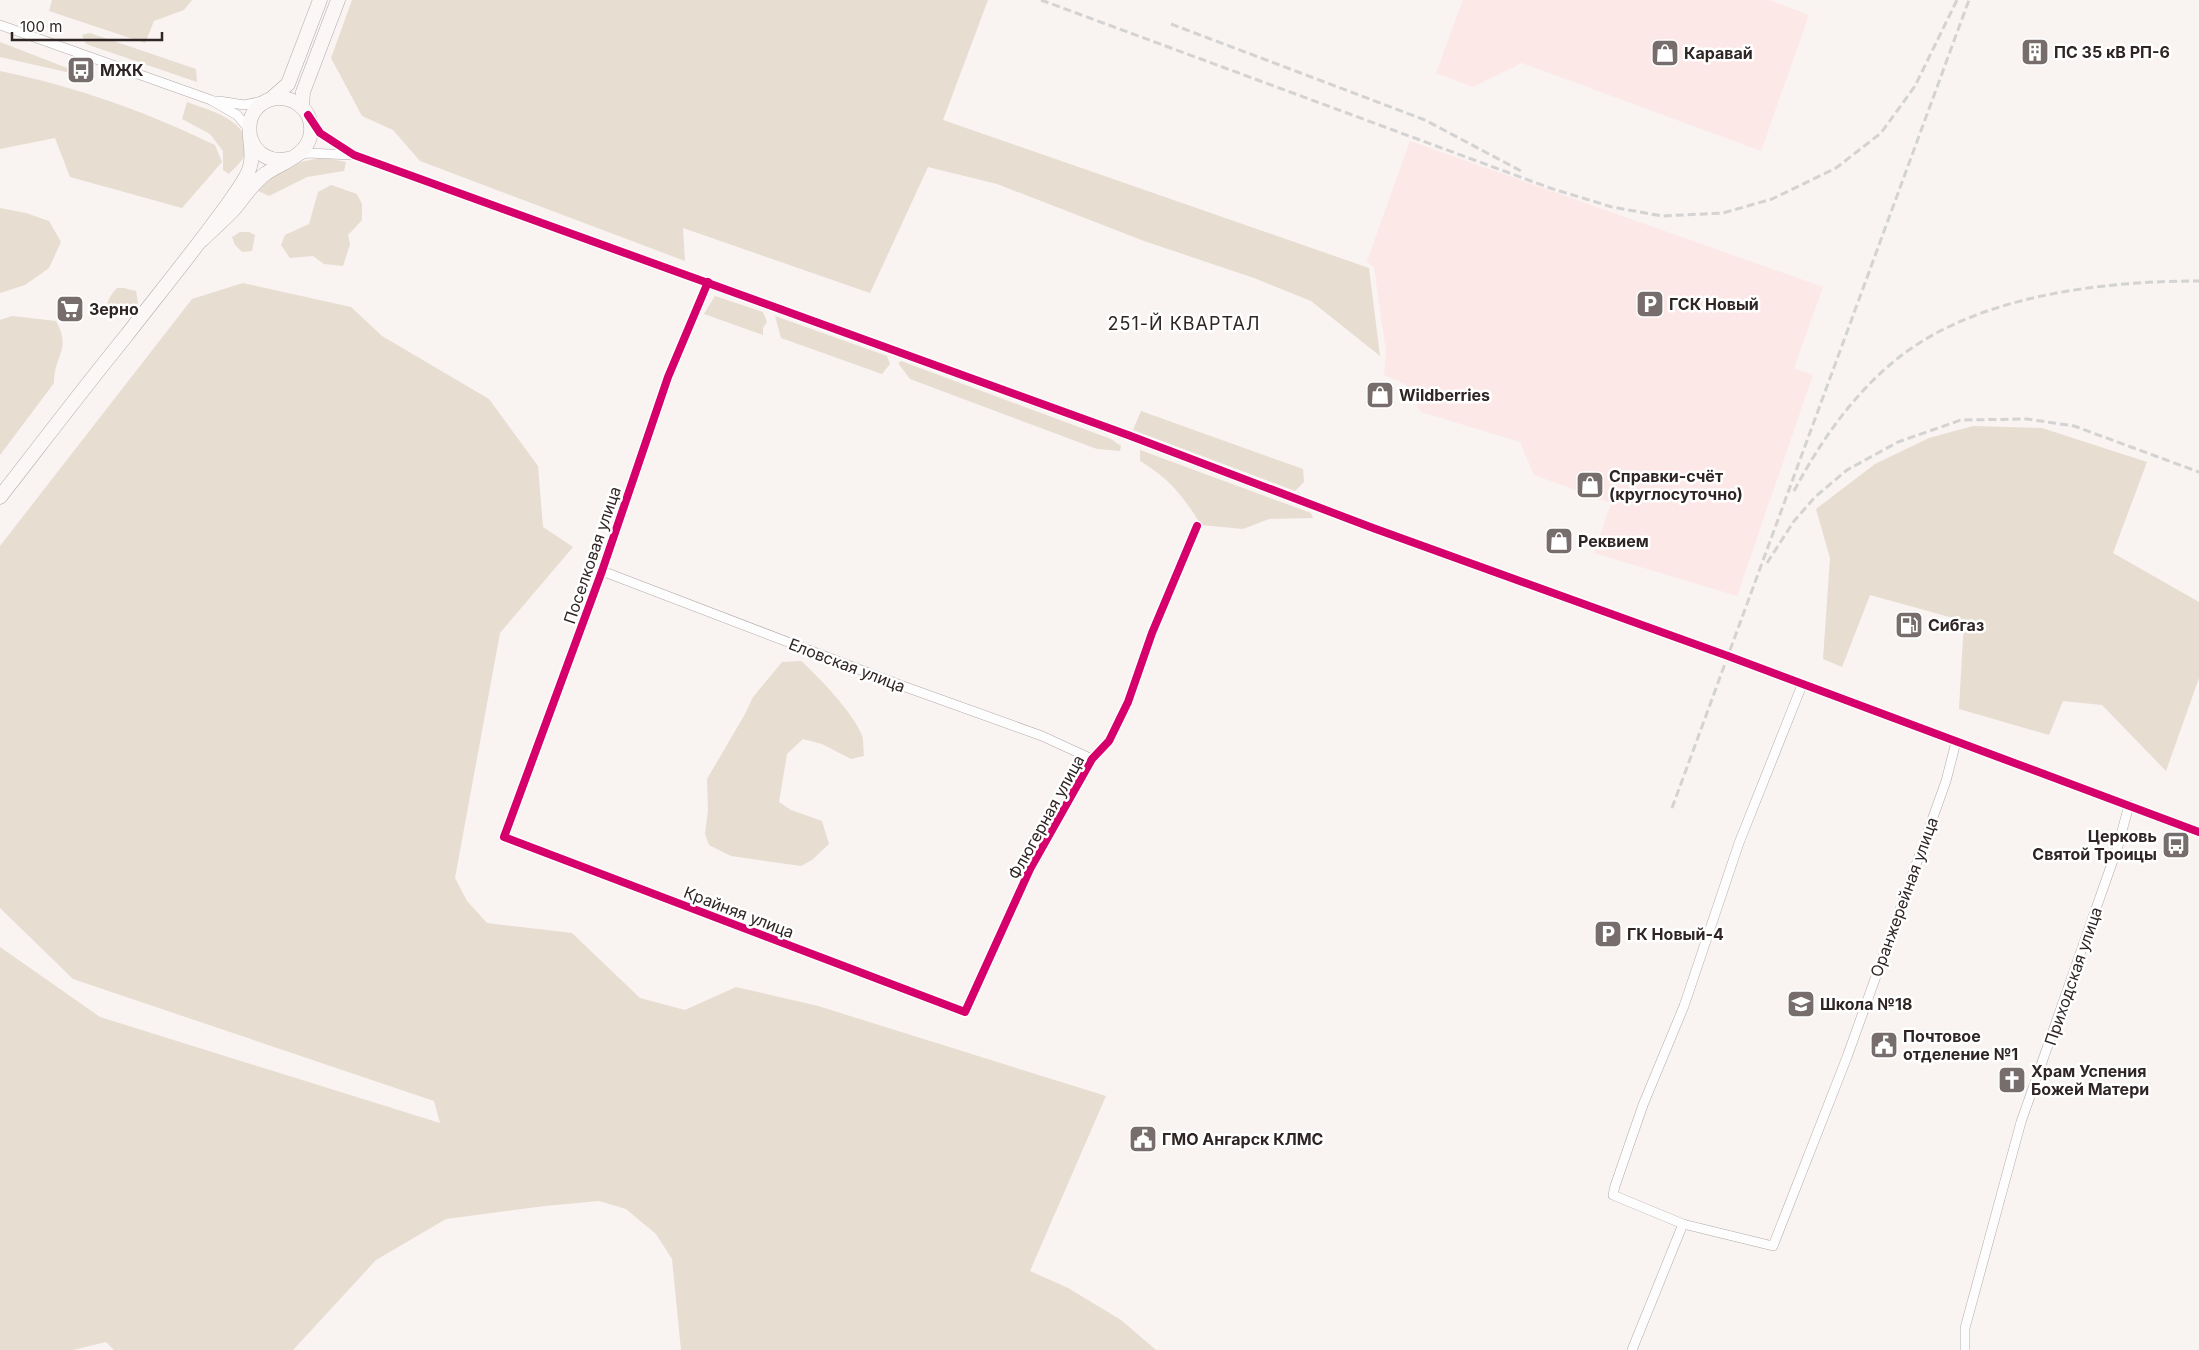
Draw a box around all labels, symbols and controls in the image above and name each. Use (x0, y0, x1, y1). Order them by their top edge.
scale bar (12, 10, 162, 42)
text: 100 m (20, 17, 62, 36)
building icon: ПС 35 кВ РП-6 (2020, 37, 2050, 67)
shop icon: Каравай (1650, 38, 1680, 68)
place label: ПС 35 кВ РП-6 (2054, 42, 2170, 62)
place label: Каравай (1684, 43, 1753, 63)
bus stop icon: МЖК (66, 55, 96, 85)
place label: МЖК (100, 60, 144, 80)
parking icon: ГСК Новый (1635, 289, 1665, 319)
supermarket icon: Зерно (55, 294, 85, 324)
place label: ГСК Новый (1669, 294, 1759, 314)
place label: Зерно (89, 299, 139, 319)
district label: 251-Й КВАРТАЛ (1108, 312, 1260, 334)
shop icon: Wildberries (1365, 380, 1395, 410)
place label: Wildberries (1399, 385, 1490, 405)
place label: Справки-счёт (круглосуточно) (1609, 466, 1743, 504)
shop icon: Справки-счёт (круглосуточно) (1575, 470, 1605, 500)
street label: Поселковая улица (559, 484, 625, 626)
shop icon: Реквием (1544, 526, 1574, 556)
place label: Реквием (1578, 531, 1649, 551)
fuel station icon: Сибгаз (1894, 610, 1924, 640)
place label: Сибгаз (1928, 615, 1984, 635)
street label: Еловская улица (786, 634, 908, 696)
street label: Флюгерная улица (1004, 751, 1088, 883)
street label: Оранжерейная улица (1866, 814, 1942, 980)
place label: Церковь Святой Троицы (2032, 826, 2157, 864)
bus stop icon: Церковь Святой Троицы (2161, 830, 2191, 860)
street label: Крайняя улица (681, 882, 797, 942)
street label: Приходская улица (2040, 904, 2106, 1048)
parking icon: ГК Новый-4 (1593, 919, 1623, 949)
place label: ГК Новый-4 (1627, 924, 1724, 944)
school or university icon: Школа №18 (1786, 989, 1816, 1019)
place label: Школа №18 (1820, 994, 1912, 1014)
place label: Почтовое отделение №1 (1903, 1026, 2018, 1064)
public building icon: Почтовое отделение №1 (1869, 1030, 1899, 1060)
place label: Храм Успения Божей Матери (2031, 1061, 2149, 1099)
church icon: Храм Успения Божей Матери (1997, 1065, 2027, 1095)
public building icon: ГМО Ангарск КЛМС (1128, 1124, 1158, 1154)
place label: ГМО Ангарск КЛМС (1162, 1129, 1324, 1149)

